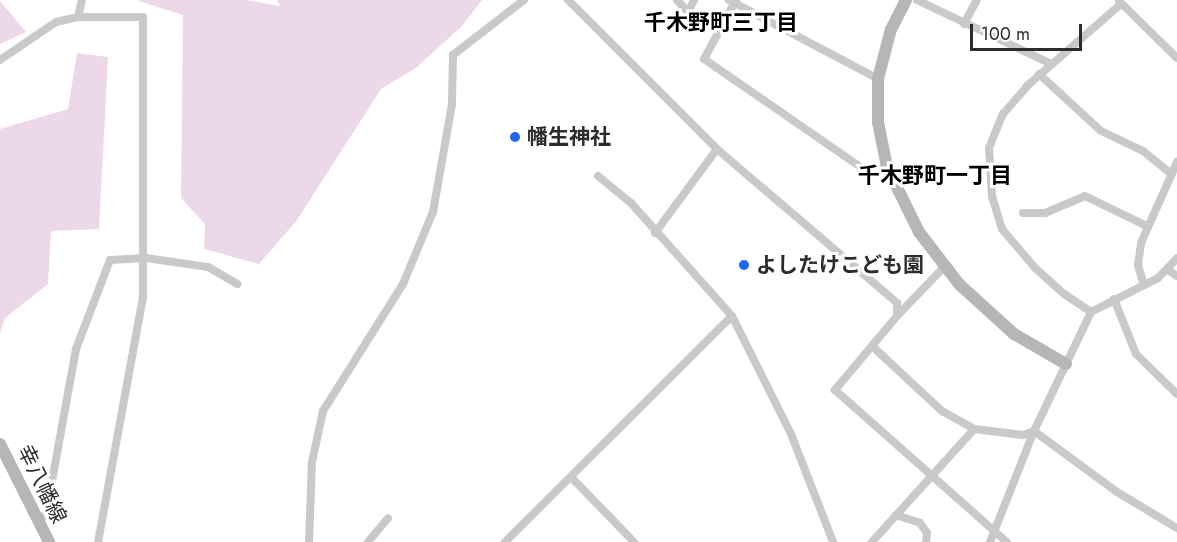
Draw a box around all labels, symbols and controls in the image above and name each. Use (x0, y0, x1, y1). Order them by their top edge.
district label: 千木野町三丁目 (644, 10, 798, 36)
scale bar (973, 12, 1086, 50)
text: 100 m (981, 21, 1030, 47)
place label: 幡生神社 (527, 124, 611, 150)
marker: 幡生神社 (508, 130, 522, 144)
district label: 千木野町一丁目 (858, 163, 1012, 189)
place label: よしたけこども園 (756, 252, 924, 278)
marker: よしたけこども園 (737, 258, 751, 272)
street label: 幸八幡線 (12, 441, 72, 527)

